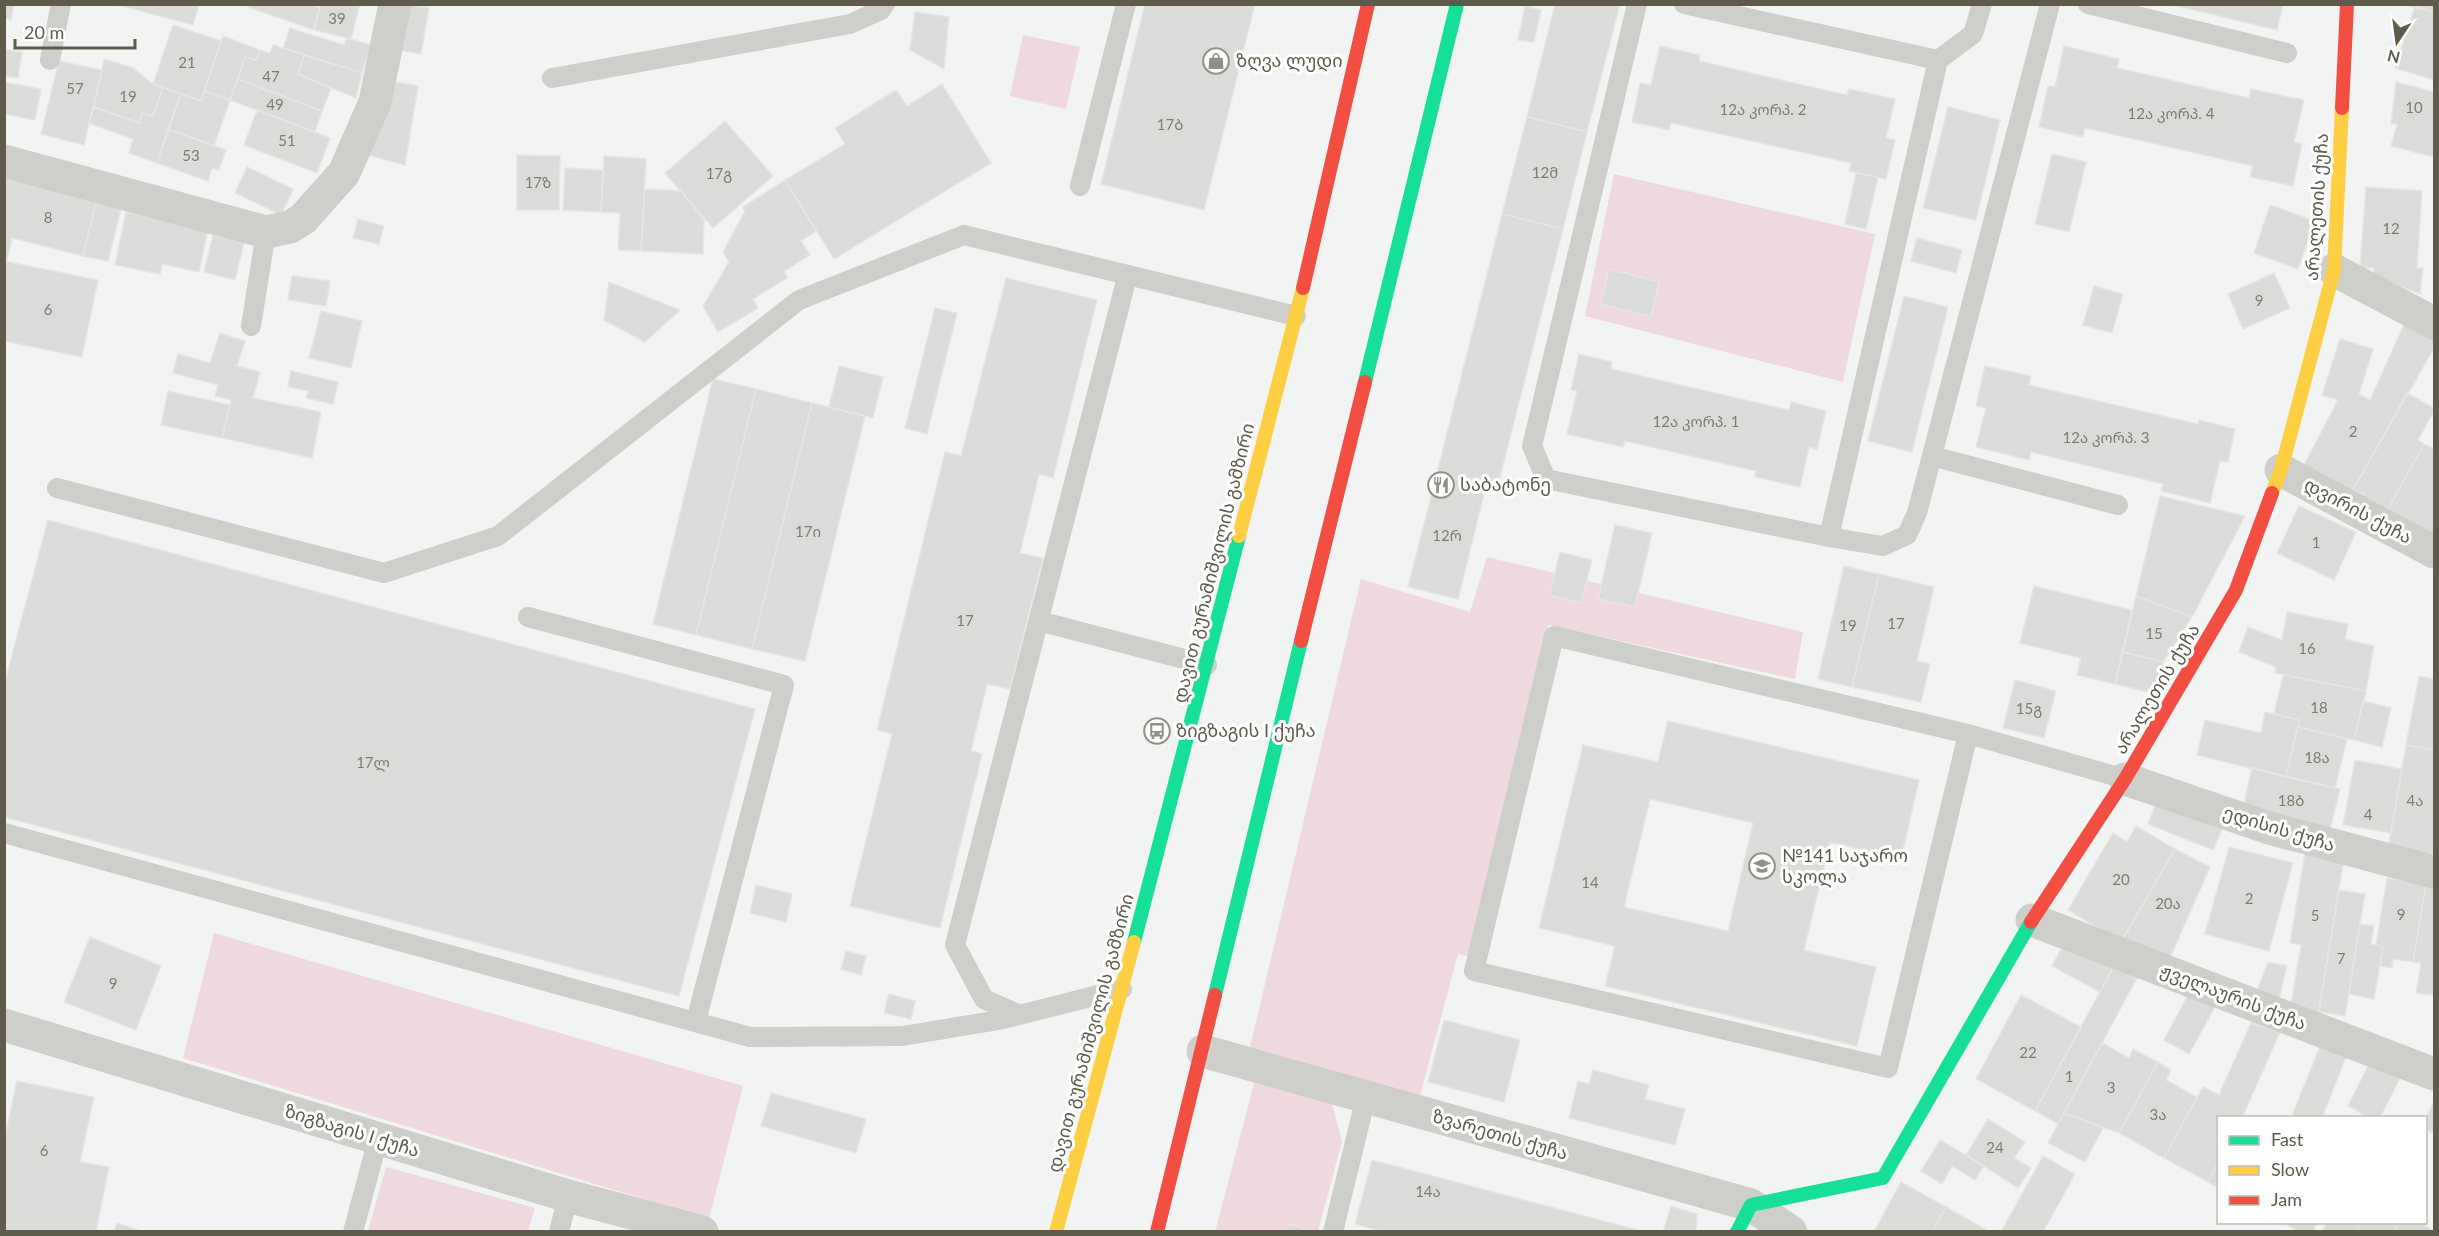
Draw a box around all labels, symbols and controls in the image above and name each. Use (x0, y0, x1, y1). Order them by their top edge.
house number: 39 (328, 9, 346, 27)
scale bar (15, 12, 135, 50)
north arrow (2367, 12, 2427, 72)
text: 20 m (24, 21, 64, 43)
shop icon: ზღვა ლუდი (1201, 46, 1231, 76)
text: N (2385, 46, 2402, 68)
place label: ზღვა ლუდი (1236, 49, 1343, 72)
house number: 21 (178, 53, 196, 71)
house number: 47 (262, 67, 280, 85)
house number: 57 (66, 79, 84, 97)
house number: 19 (119, 87, 137, 105)
house number: 49 (266, 95, 284, 113)
house number: 10 (2405, 98, 2423, 116)
house number: 12ა კორპ. 2 (1720, 100, 1806, 119)
house number: 12ა კორპ. 4 (2128, 104, 2215, 123)
house number: 17ბ (1157, 115, 1183, 133)
house number: 51 (278, 131, 296, 149)
street label: არალეთის ქუჩა (2300, 132, 2333, 282)
house number: 53 (182, 146, 200, 164)
house number: 12მ (1532, 163, 1558, 181)
house number: 17გ (706, 164, 732, 183)
house number: 17ზ (525, 173, 551, 191)
house number: 8 (44, 208, 52, 226)
house number: 12 (2382, 219, 2400, 237)
house number: 9 (2255, 291, 2263, 309)
house number: 6 (44, 300, 53, 318)
house number: 12ა კორპ. 1 (1653, 412, 1739, 431)
street label: დავით გურამიშვილის გამზირი (1168, 421, 1259, 705)
house number: 2 (2349, 422, 2357, 440)
house number: 12ა კორპ. 3 (2063, 428, 2149, 447)
restaurant icon: საბატონე (1426, 470, 1456, 500)
place label: საბატონე (1460, 473, 1551, 496)
street label: დვირის ქუჩა (2300, 473, 2416, 549)
house number: 17ი (795, 522, 821, 540)
house number: 12რ (1432, 526, 1462, 544)
house number: 1 (2312, 533, 2320, 551)
house number: 17 (956, 611, 974, 629)
house number: 17 (1887, 614, 1905, 632)
house number: 19 (1839, 616, 1857, 634)
street label: არალეთის ქუჩა (2109, 619, 2205, 758)
house number: 15 (2145, 624, 2163, 642)
house number: 16 (2298, 639, 2316, 657)
house number: 18 (2310, 698, 2328, 716)
house number: 15გ (2016, 699, 2042, 718)
bus stop icon: ზიგზაგის I ქუჩა (1142, 716, 1172, 746)
place label: ზიგზაგის I ქუჩა (1176, 719, 1316, 742)
house number: 18ა (2304, 748, 2330, 766)
house number: 17ლ (356, 753, 390, 772)
house number: 18ბ (2278, 791, 2304, 809)
house number: 4ა (2407, 791, 2423, 809)
street label: ედისის ქუჩა (2221, 801, 2338, 856)
house number: 4 (2364, 805, 2373, 823)
place label: №141 საჯარო სკოლა (1782, 844, 1908, 888)
school or university icon: №141 საჯარო სკოლა (1747, 851, 1777, 881)
house number: 20 (2112, 870, 2130, 888)
house number: 14 (1581, 873, 1599, 891)
house number: 2 (2245, 889, 2253, 907)
street label: დავით გურამიშვილის გამზირი (1042, 891, 1139, 1175)
house number: 20ა (2155, 894, 2181, 912)
house number: 9 (2397, 905, 2405, 923)
house number: 5 (2311, 906, 2319, 924)
house number: 7 (2337, 949, 2346, 967)
street label: ჟველაურის ქუჩა (2157, 958, 2309, 1035)
house number: 9 (109, 974, 117, 992)
house number: 22 (2019, 1043, 2037, 1061)
house number: 1 (2065, 1067, 2073, 1085)
house number: 3 (2107, 1078, 2115, 1096)
street label: ზიგზაგის I ქუჩა (282, 1099, 422, 1162)
street label: ზვარეთის ქუჩა (1430, 1104, 1570, 1165)
house number: 3ა (2150, 1105, 2166, 1123)
legend (2217, 1116, 2427, 1224)
text: Fast (2271, 1128, 2304, 1150)
house number: 24 (1986, 1138, 2004, 1156)
house number: 6 (40, 1141, 49, 1159)
text: Slow (2271, 1158, 2309, 1180)
house number: 14ა (1415, 1182, 1441, 1200)
text: Jam (2271, 1188, 2302, 1210)

